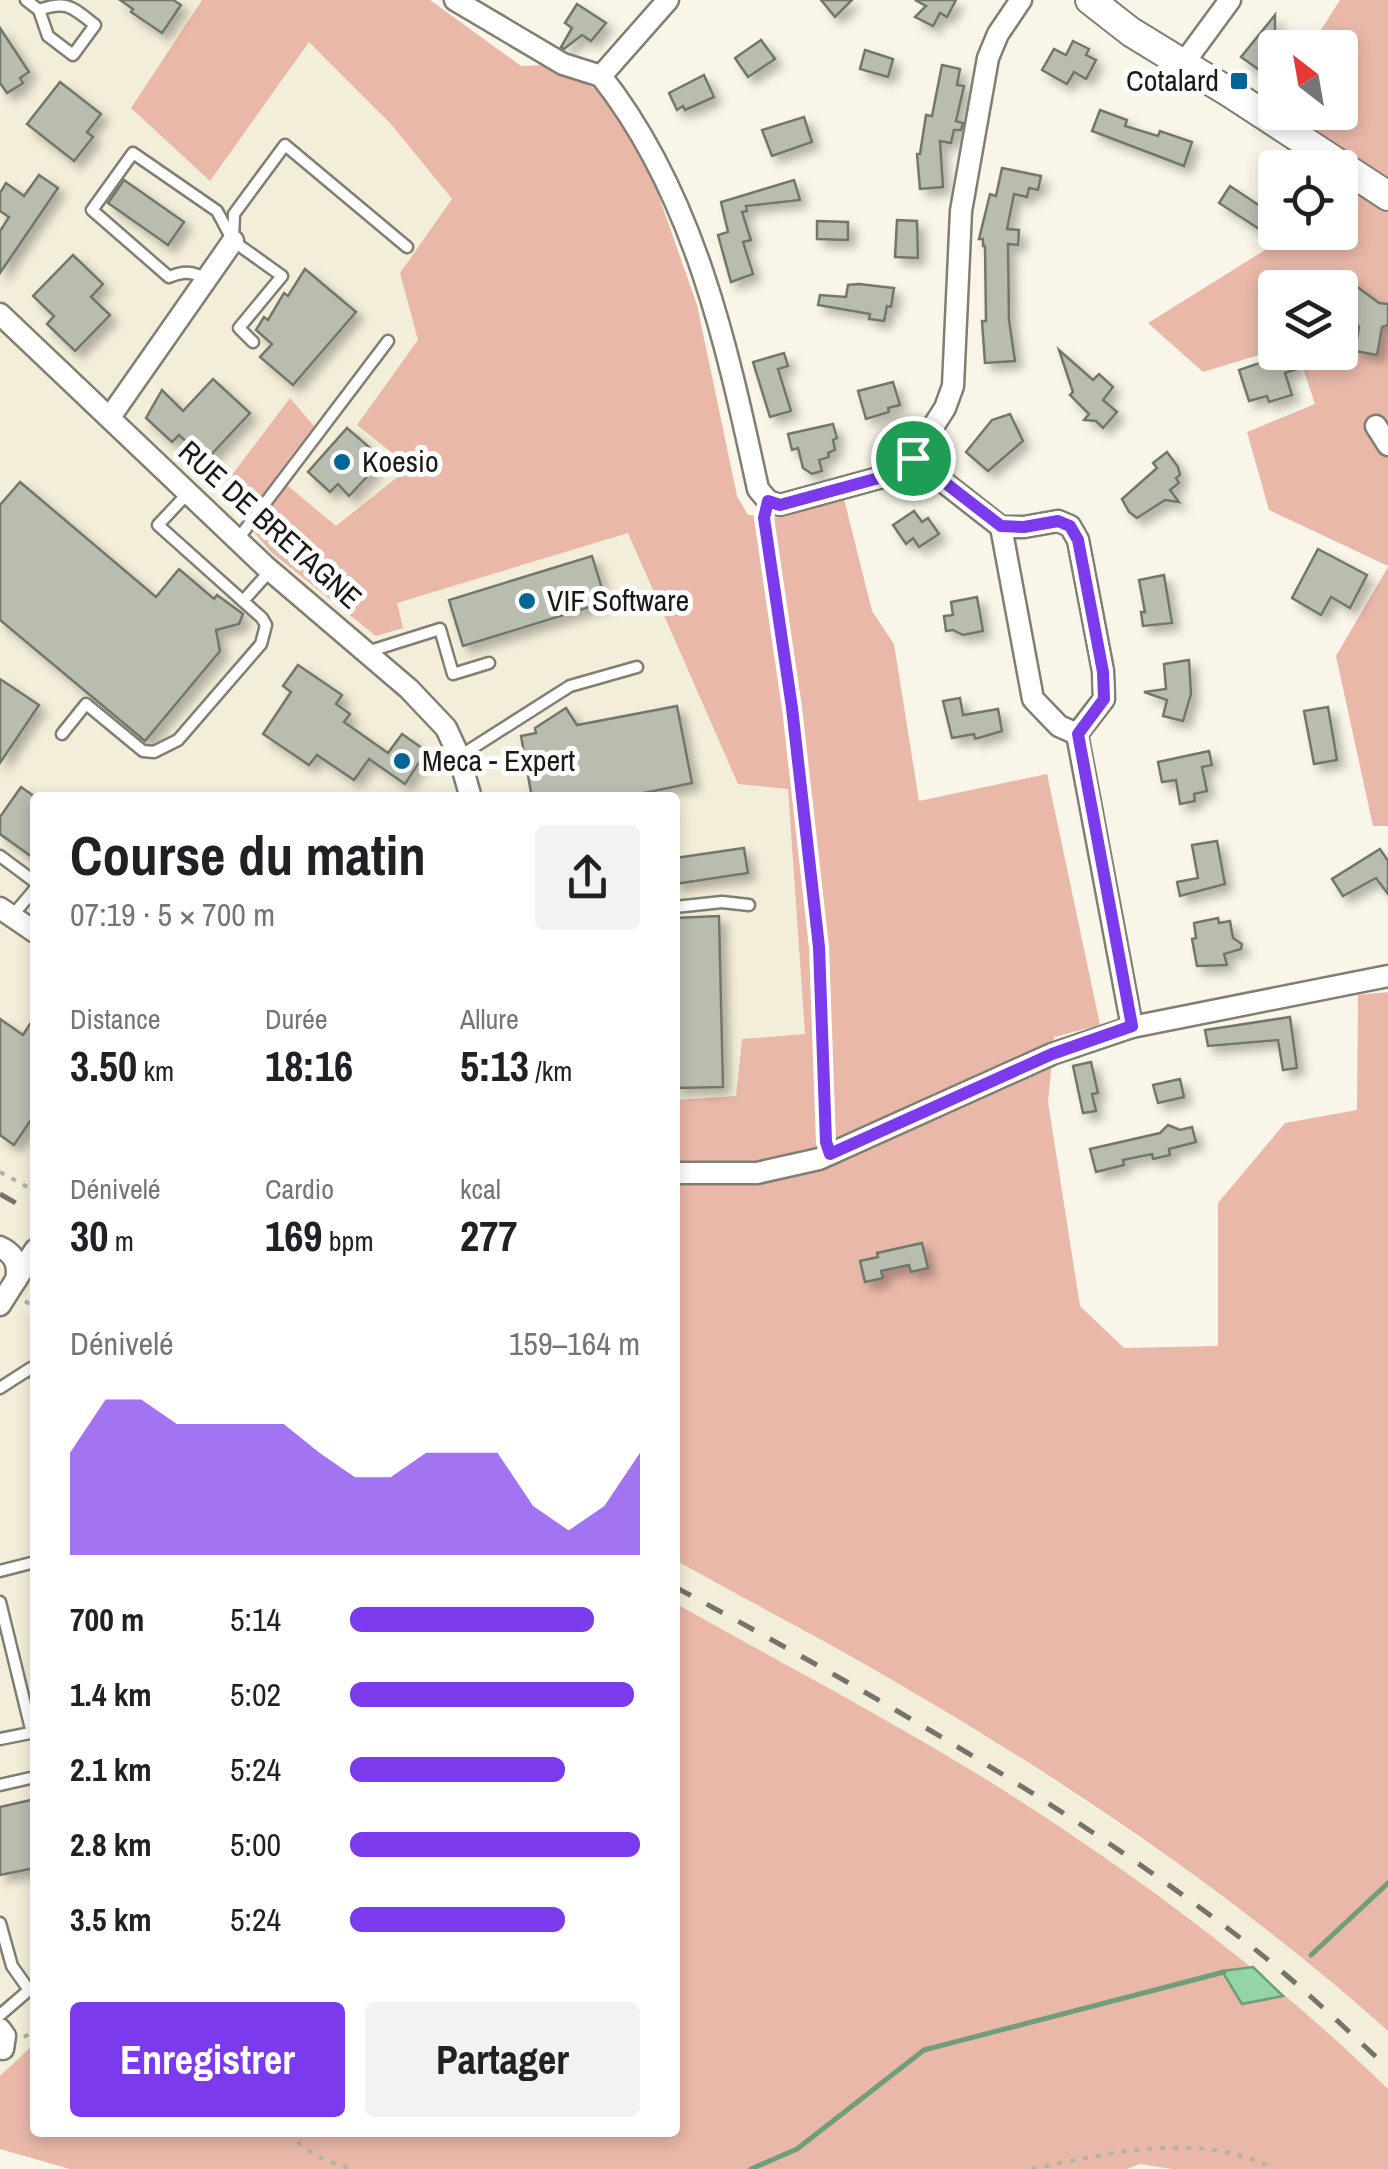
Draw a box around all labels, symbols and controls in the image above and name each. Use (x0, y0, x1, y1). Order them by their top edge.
north arrow (1258, 30, 1358, 130)
map controls (1258, 30, 1358, 370)
place label: Cotalard (1126, 60, 1219, 100)
marker: Cotalard (1228, 70, 1250, 92)
button: locate (1258, 150, 1358, 250)
button: layers (1258, 270, 1358, 370)
pin (871, 416, 956, 501)
street label: RUE DE BRETAGNE (171, 431, 371, 617)
icon: arrive (886, 431, 941, 486)
place label: Koesio (362, 441, 439, 481)
marker: Koesio (331, 451, 353, 473)
place label: VIF Software (547, 580, 689, 620)
marker: VIF Software (516, 590, 538, 612)
place label: Meca - Expert (422, 740, 575, 780)
marker: Meca - Expert (391, 750, 413, 772)
text: Course du matin (70, 818, 426, 892)
button: share (535, 825, 640, 930)
text: 07:19 · 5 × 700 m (70, 893, 275, 936)
text: Distance (70, 1000, 161, 1038)
text: Durée (265, 1000, 328, 1038)
text: Allure (460, 1000, 519, 1038)
text: 3.50 (70, 1038, 137, 1094)
text: 18:16 (265, 1038, 353, 1094)
text: 5:13 (460, 1038, 529, 1094)
text: km (137, 1052, 174, 1090)
text: /km (529, 1052, 572, 1090)
text: Dénivelé (70, 1170, 161, 1208)
text: Cardio (265, 1170, 334, 1208)
text: kcal (460, 1170, 501, 1208)
text: 30 (70, 1208, 108, 1264)
text: 169 (265, 1208, 322, 1264)
text: 277 (460, 1208, 517, 1264)
text: m (108, 1222, 134, 1260)
text: bpm (322, 1222, 374, 1260)
text: Dénivelé (70, 1322, 174, 1365)
text: 159–164 m (509, 1322, 640, 1365)
text: 700 m (70, 1598, 144, 1641)
text: 5:14 (230, 1598, 281, 1641)
text: 1.4 km (70, 1673, 152, 1716)
text: 5:02 (230, 1673, 281, 1716)
text: 2.1 km (70, 1748, 152, 1791)
text: 5:24 (230, 1748, 281, 1791)
text: 2.8 km (70, 1823, 152, 1866)
text: 5:00 (230, 1823, 281, 1866)
text: 3.5 km (70, 1898, 152, 1941)
text: 5:24 (230, 1898, 281, 1941)
button: Enregistrer (70, 2002, 345, 2117)
button: Partager (365, 2002, 640, 2117)

